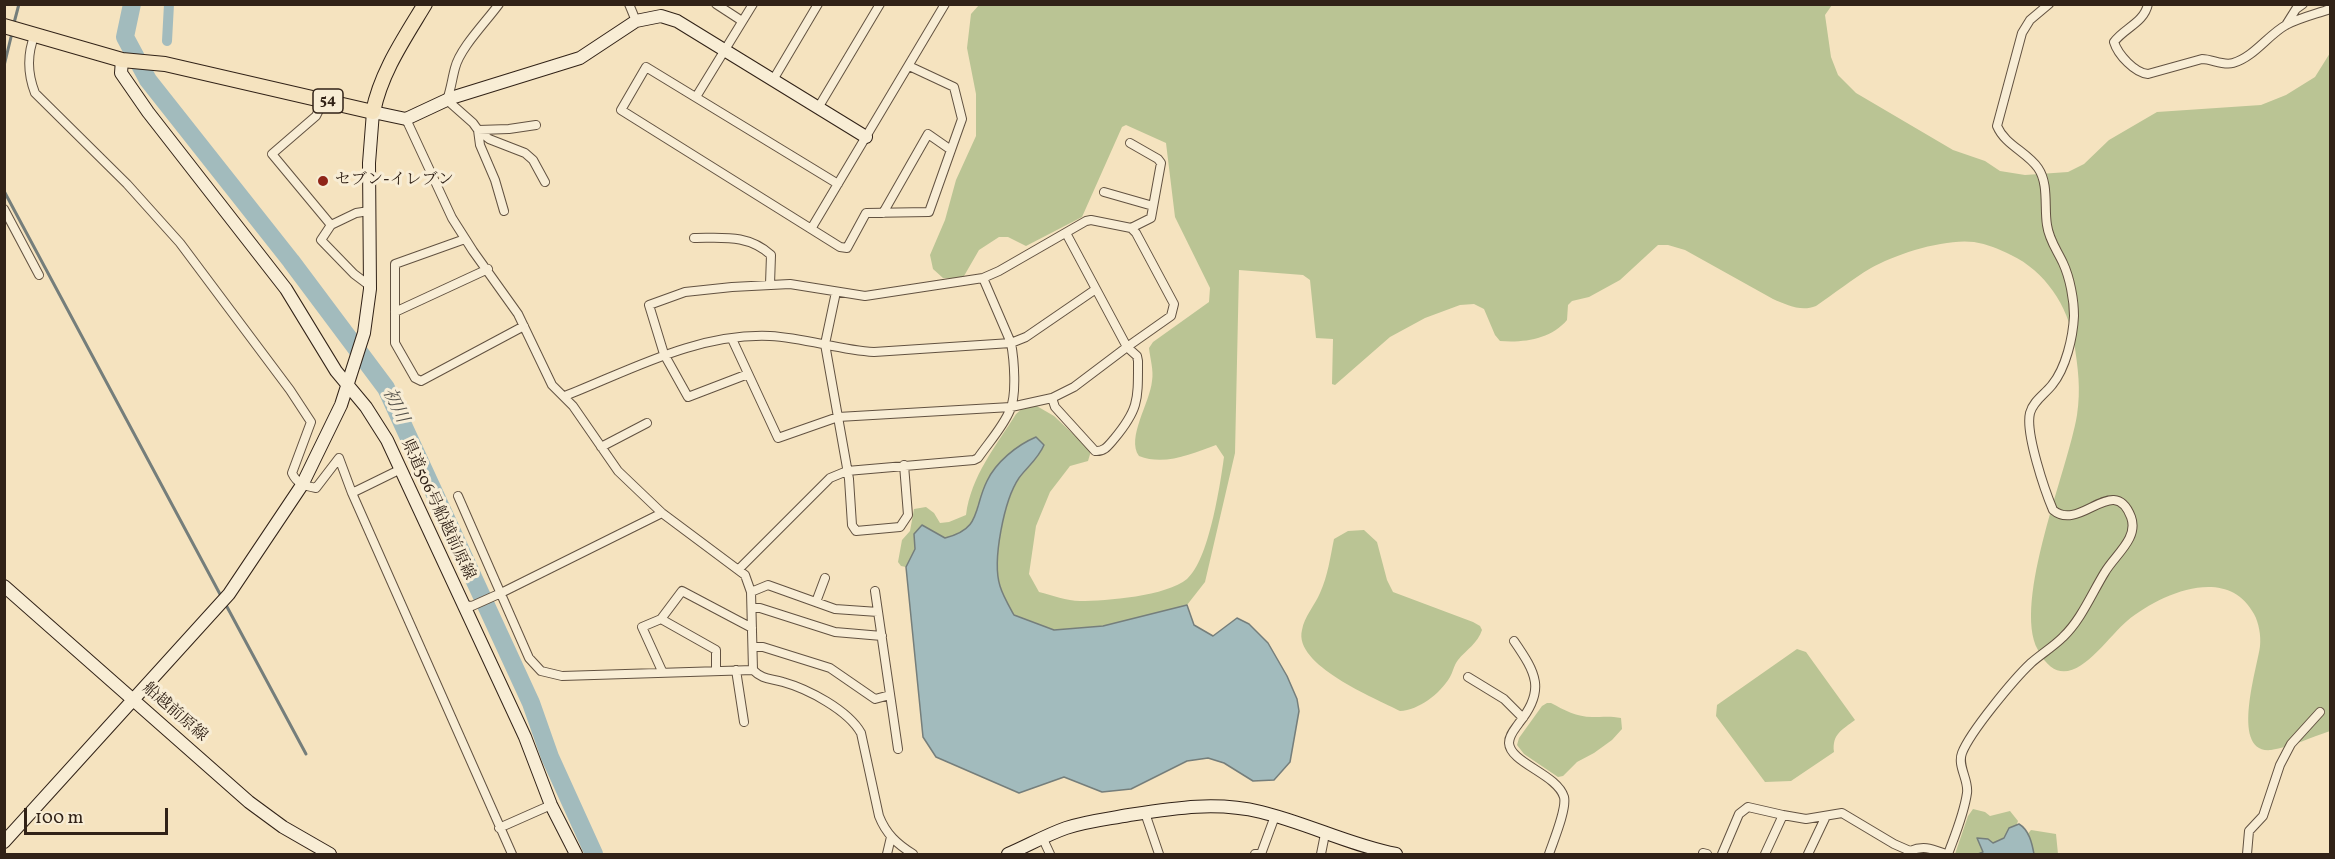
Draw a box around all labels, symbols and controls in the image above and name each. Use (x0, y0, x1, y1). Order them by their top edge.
road number: 54 (313, 89, 343, 113)
place label: セブン-イレブン (335, 171, 454, 191)
marker: セブン-イレブン (316, 174, 330, 188)
water label: 初川 (376, 385, 412, 427)
street label: 県道506号船越前原線 (396, 436, 478, 584)
street label: 船越前原線 (138, 680, 210, 746)
scale bar (27, 796, 171, 834)
text: 100 m (35, 806, 84, 831)

